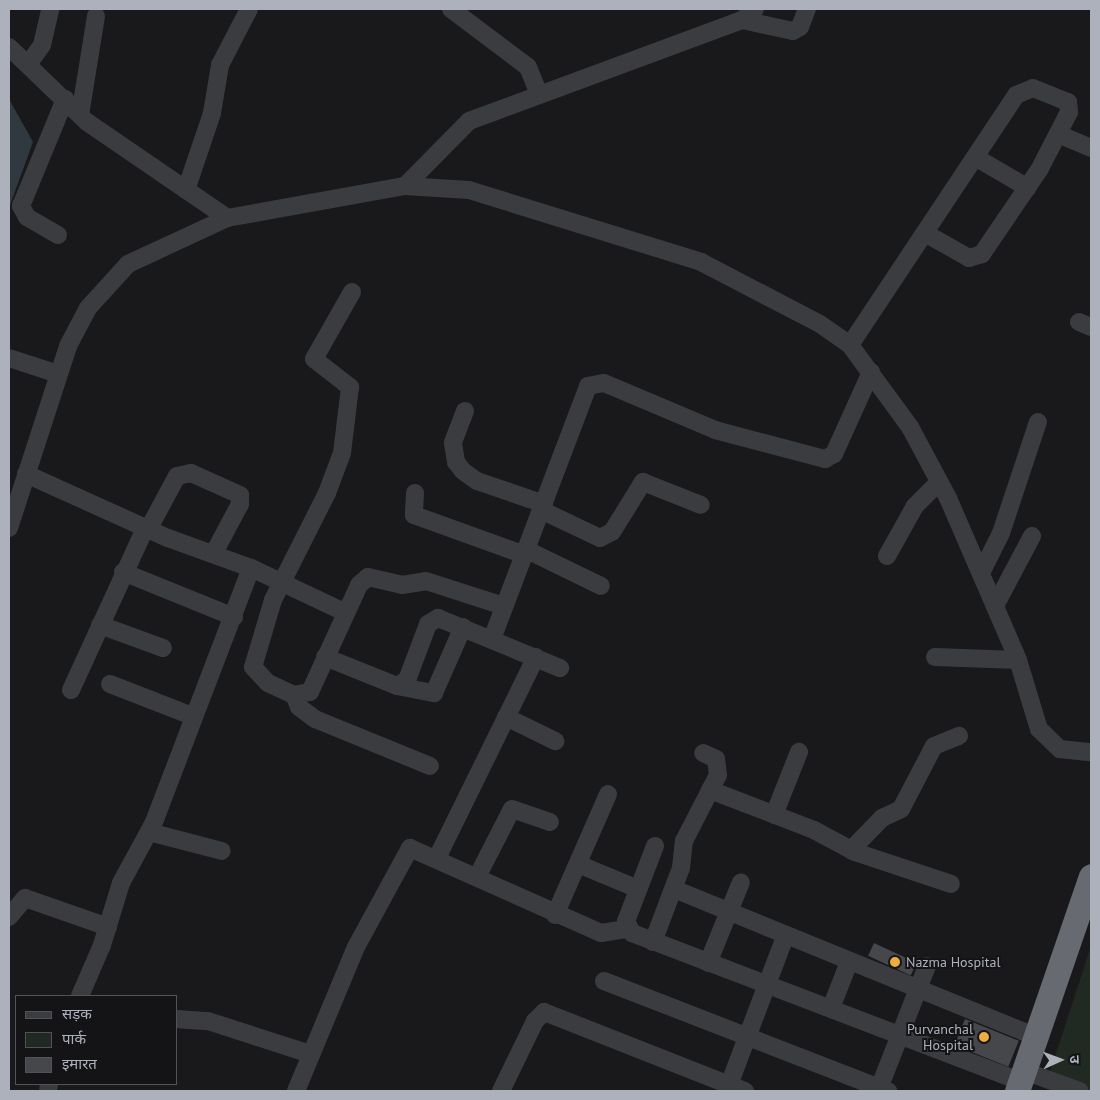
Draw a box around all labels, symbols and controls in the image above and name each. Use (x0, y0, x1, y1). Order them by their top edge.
place label: Nazma Hospital (906, 954, 1001, 970)
marker: Nazma Hospital (888, 955, 902, 969)
legend (15, 995, 178, 1085)
text: सड़क (62, 1004, 92, 1023)
place label: Purvanchal Hospital (907, 1021, 973, 1054)
text: पार्क (62, 1029, 86, 1048)
marker: Purvanchal Hospital (977, 1030, 991, 1044)
north arrow (1035, 1035, 1085, 1085)
text: इमारत (62, 1054, 97, 1073)
text: उ (1066, 1055, 1084, 1064)

